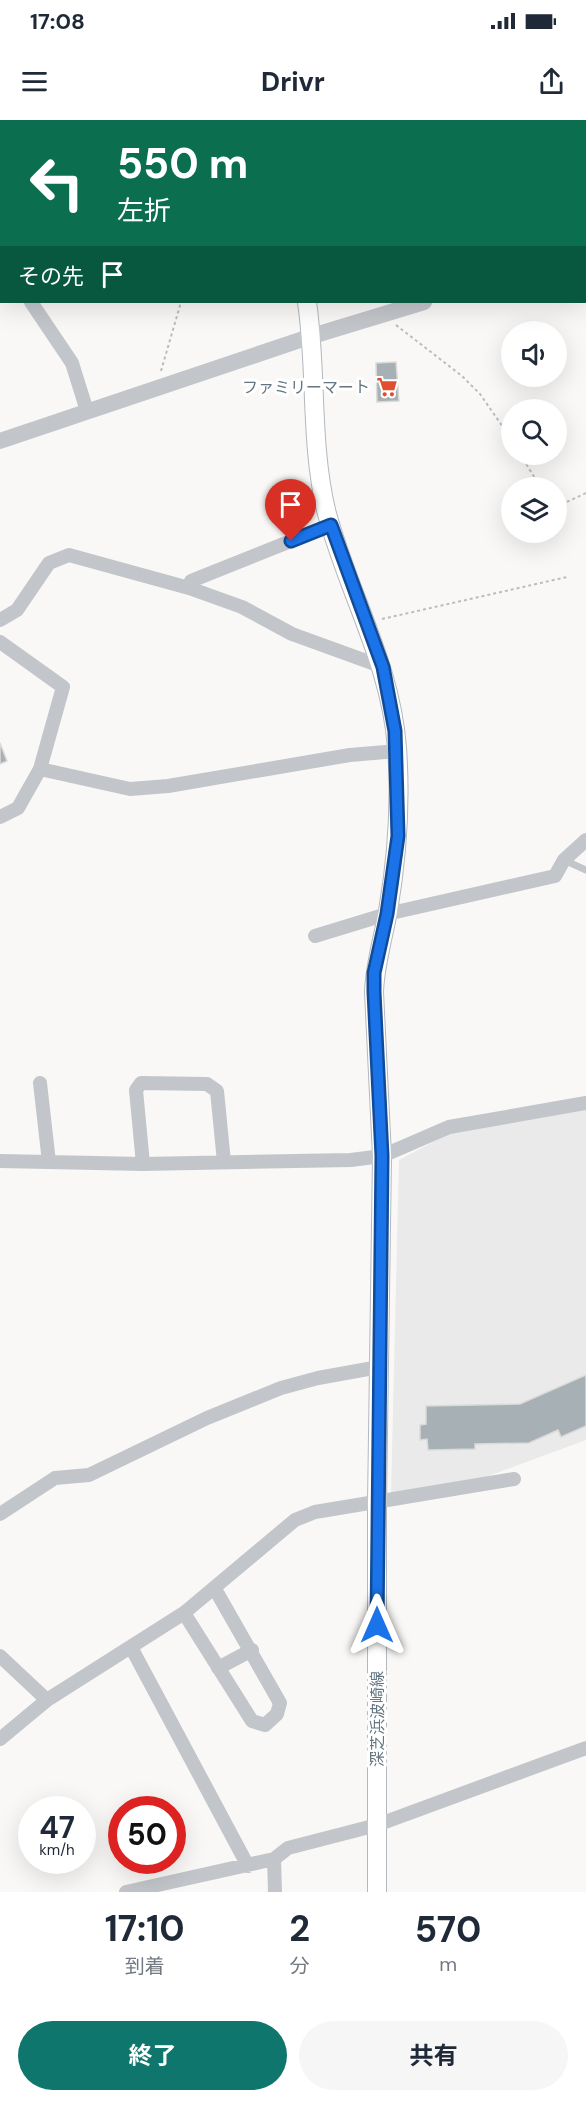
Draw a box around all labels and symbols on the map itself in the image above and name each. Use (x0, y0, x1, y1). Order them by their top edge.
supermarket icon: ファミリーマート (375, 375, 399, 399)
place label: ファミリーマート (242, 377, 370, 398)
pin (265, 479, 316, 541)
position arrow (345, 1593, 409, 1657)
street label: 深芝浜波崎線 (367, 1671, 388, 1767)
speed limit sign: 50 (108, 1796, 186, 1874)

